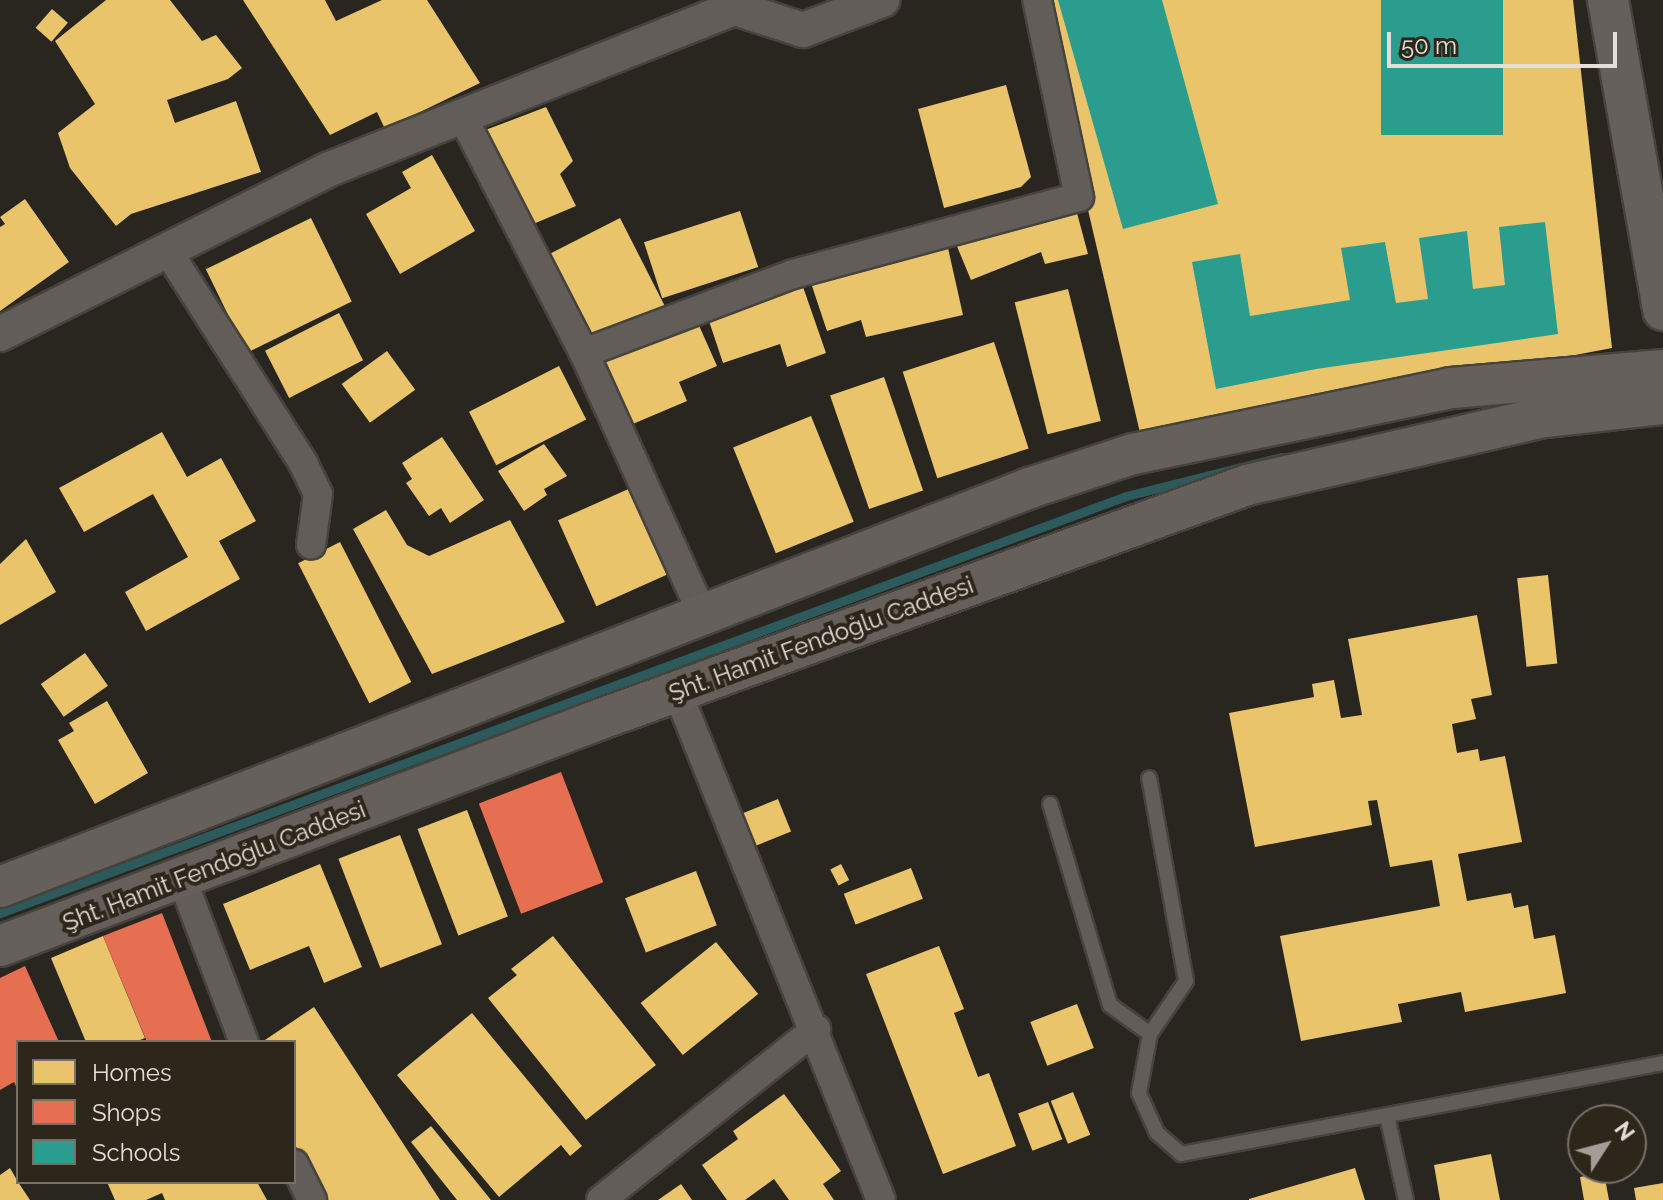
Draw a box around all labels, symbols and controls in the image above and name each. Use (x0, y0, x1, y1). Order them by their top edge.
scale bar (1391, 16, 1621, 66)
text: 50 m (1401, 31, 1457, 60)
street label: Şht. Hamit Fendoğlu Caddesi (665, 570, 977, 708)
street label: Şht. Hamit Fendoğlu Caddesi (59, 795, 369, 937)
legend (16, 1040, 296, 1184)
text: Homes (92, 1058, 172, 1087)
text: Shops (92, 1098, 161, 1127)
north arrow (1567, 1104, 1647, 1184)
text: N (1609, 1117, 1640, 1145)
text: Schools (92, 1138, 180, 1167)

